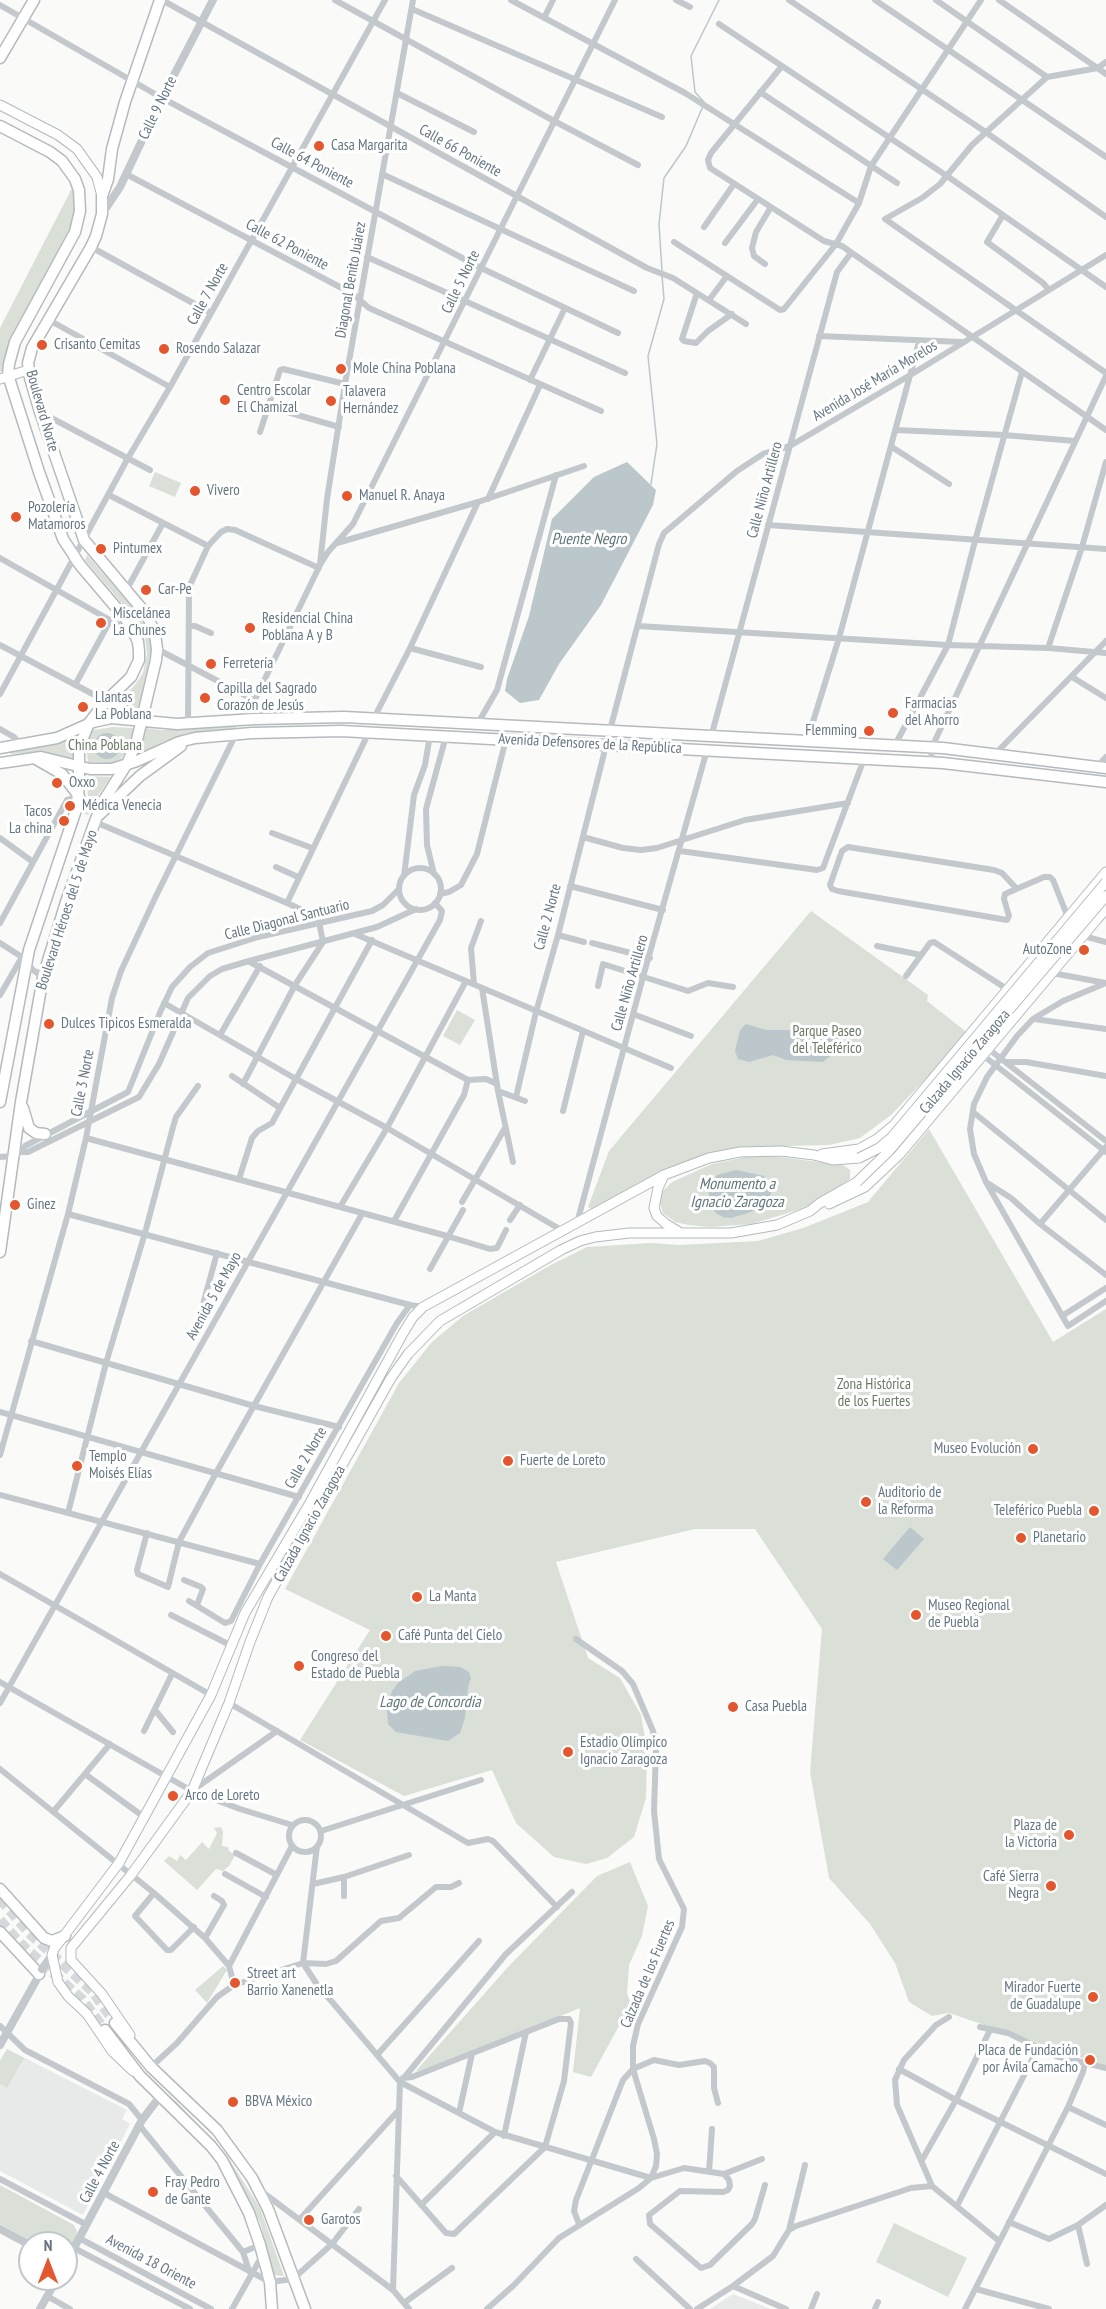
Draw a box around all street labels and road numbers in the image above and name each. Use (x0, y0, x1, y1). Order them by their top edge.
street label: Calle 9 Norte (135, 73, 181, 143)
street label: Calle 66 Poniente (416, 121, 504, 181)
street label: Calle 64 Poniente (267, 134, 357, 192)
street label: Calle 62 Poniente (242, 216, 332, 274)
street label: Diagonal Benito Juárez (332, 220, 370, 340)
street label: Calle 5 Norte (438, 247, 484, 317)
street label: Calle 7 Norte (184, 260, 232, 328)
street label: Avenida José María Morelos (809, 337, 941, 425)
street label: Boulevard Norte (22, 368, 62, 454)
street label: Calle Niño Artillero (743, 440, 787, 540)
street label: Avenida Defensores de la República (498, 730, 682, 758)
street label: Boulevard Héroes del 5 de Mayo (33, 828, 101, 992)
street label: Calle 2 Norte (530, 882, 566, 952)
street label: Calle Diagonal Santuario (223, 896, 351, 944)
street label: Calle Niño Artillero (608, 933, 652, 1033)
street label: Calzada Ignacio Zaragoza (916, 1006, 1014, 1118)
street label: Calle 3 Norte (68, 1048, 98, 1118)
street label: Avenida 5 de Mayo (182, 1249, 246, 1343)
street label: Calle 2 Norte (281, 1424, 331, 1492)
street label: Calzada Ignacio Zaragoza (270, 1462, 350, 1586)
street label: Calzada de los Fuertes (617, 1917, 679, 2031)
street label: Calle 4 Norte (76, 2138, 124, 2206)
street label: Avenida 18 Oriente (103, 2231, 199, 2293)

